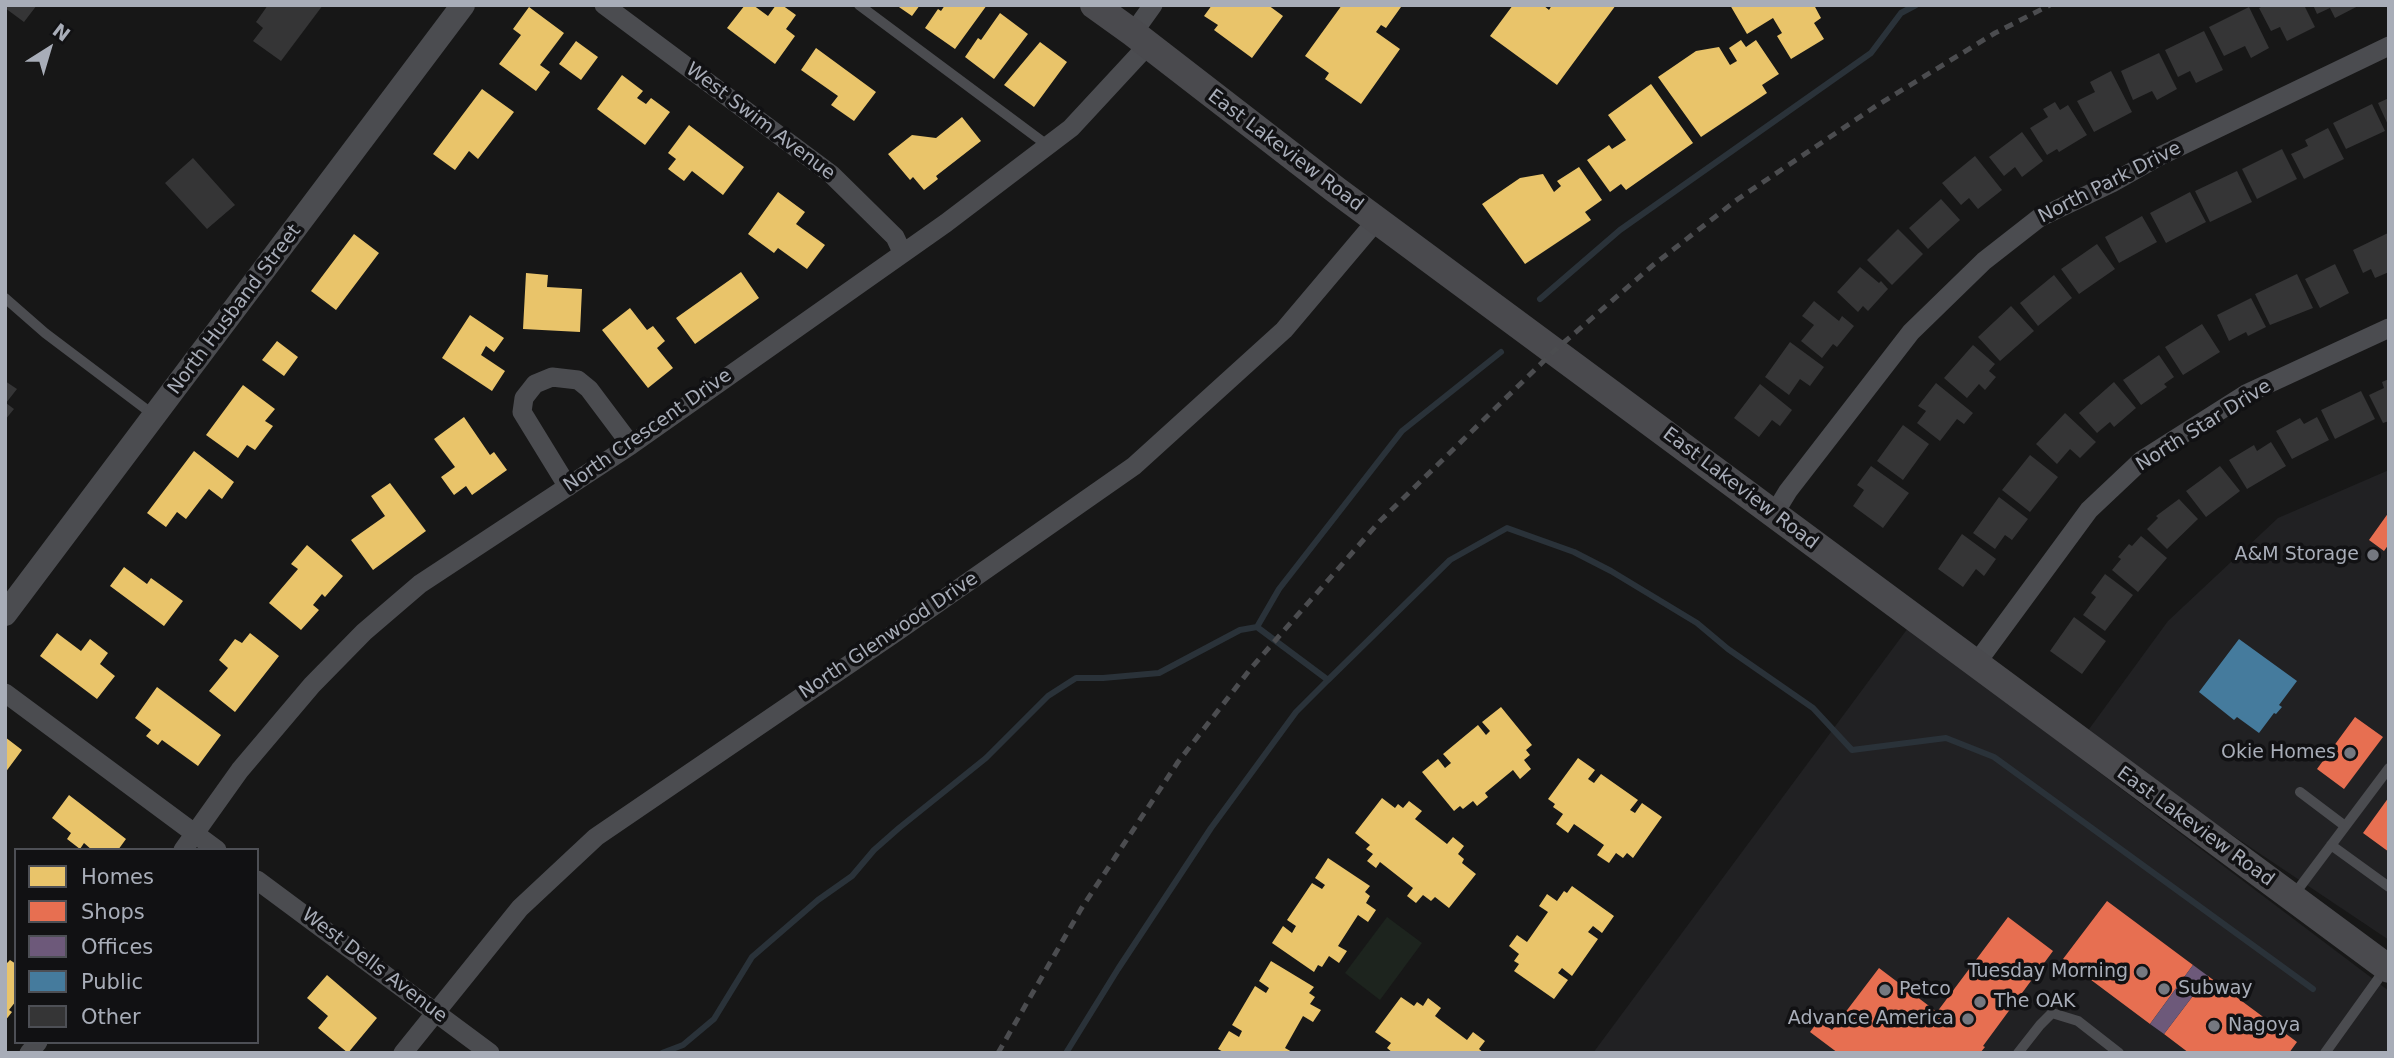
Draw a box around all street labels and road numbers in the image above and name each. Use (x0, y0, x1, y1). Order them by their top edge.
street label: West Swim Avenue (681, 59, 839, 185)
street label: East Lakeview Road (1203, 85, 1367, 217)
street label: North Park Drive (2035, 137, 2185, 229)
street label: North Husband Street (164, 220, 306, 400)
street label: North Crescent Drive (560, 364, 736, 498)
street label: North Star Drive (2132, 375, 2276, 477)
street label: East Lakeview Road (1658, 423, 1822, 555)
street label: North Glenwood Drive (795, 568, 983, 704)
street label: East Lakeview Road (2112, 762, 2278, 892)
street label: West Dells Avenue (297, 904, 451, 1028)

